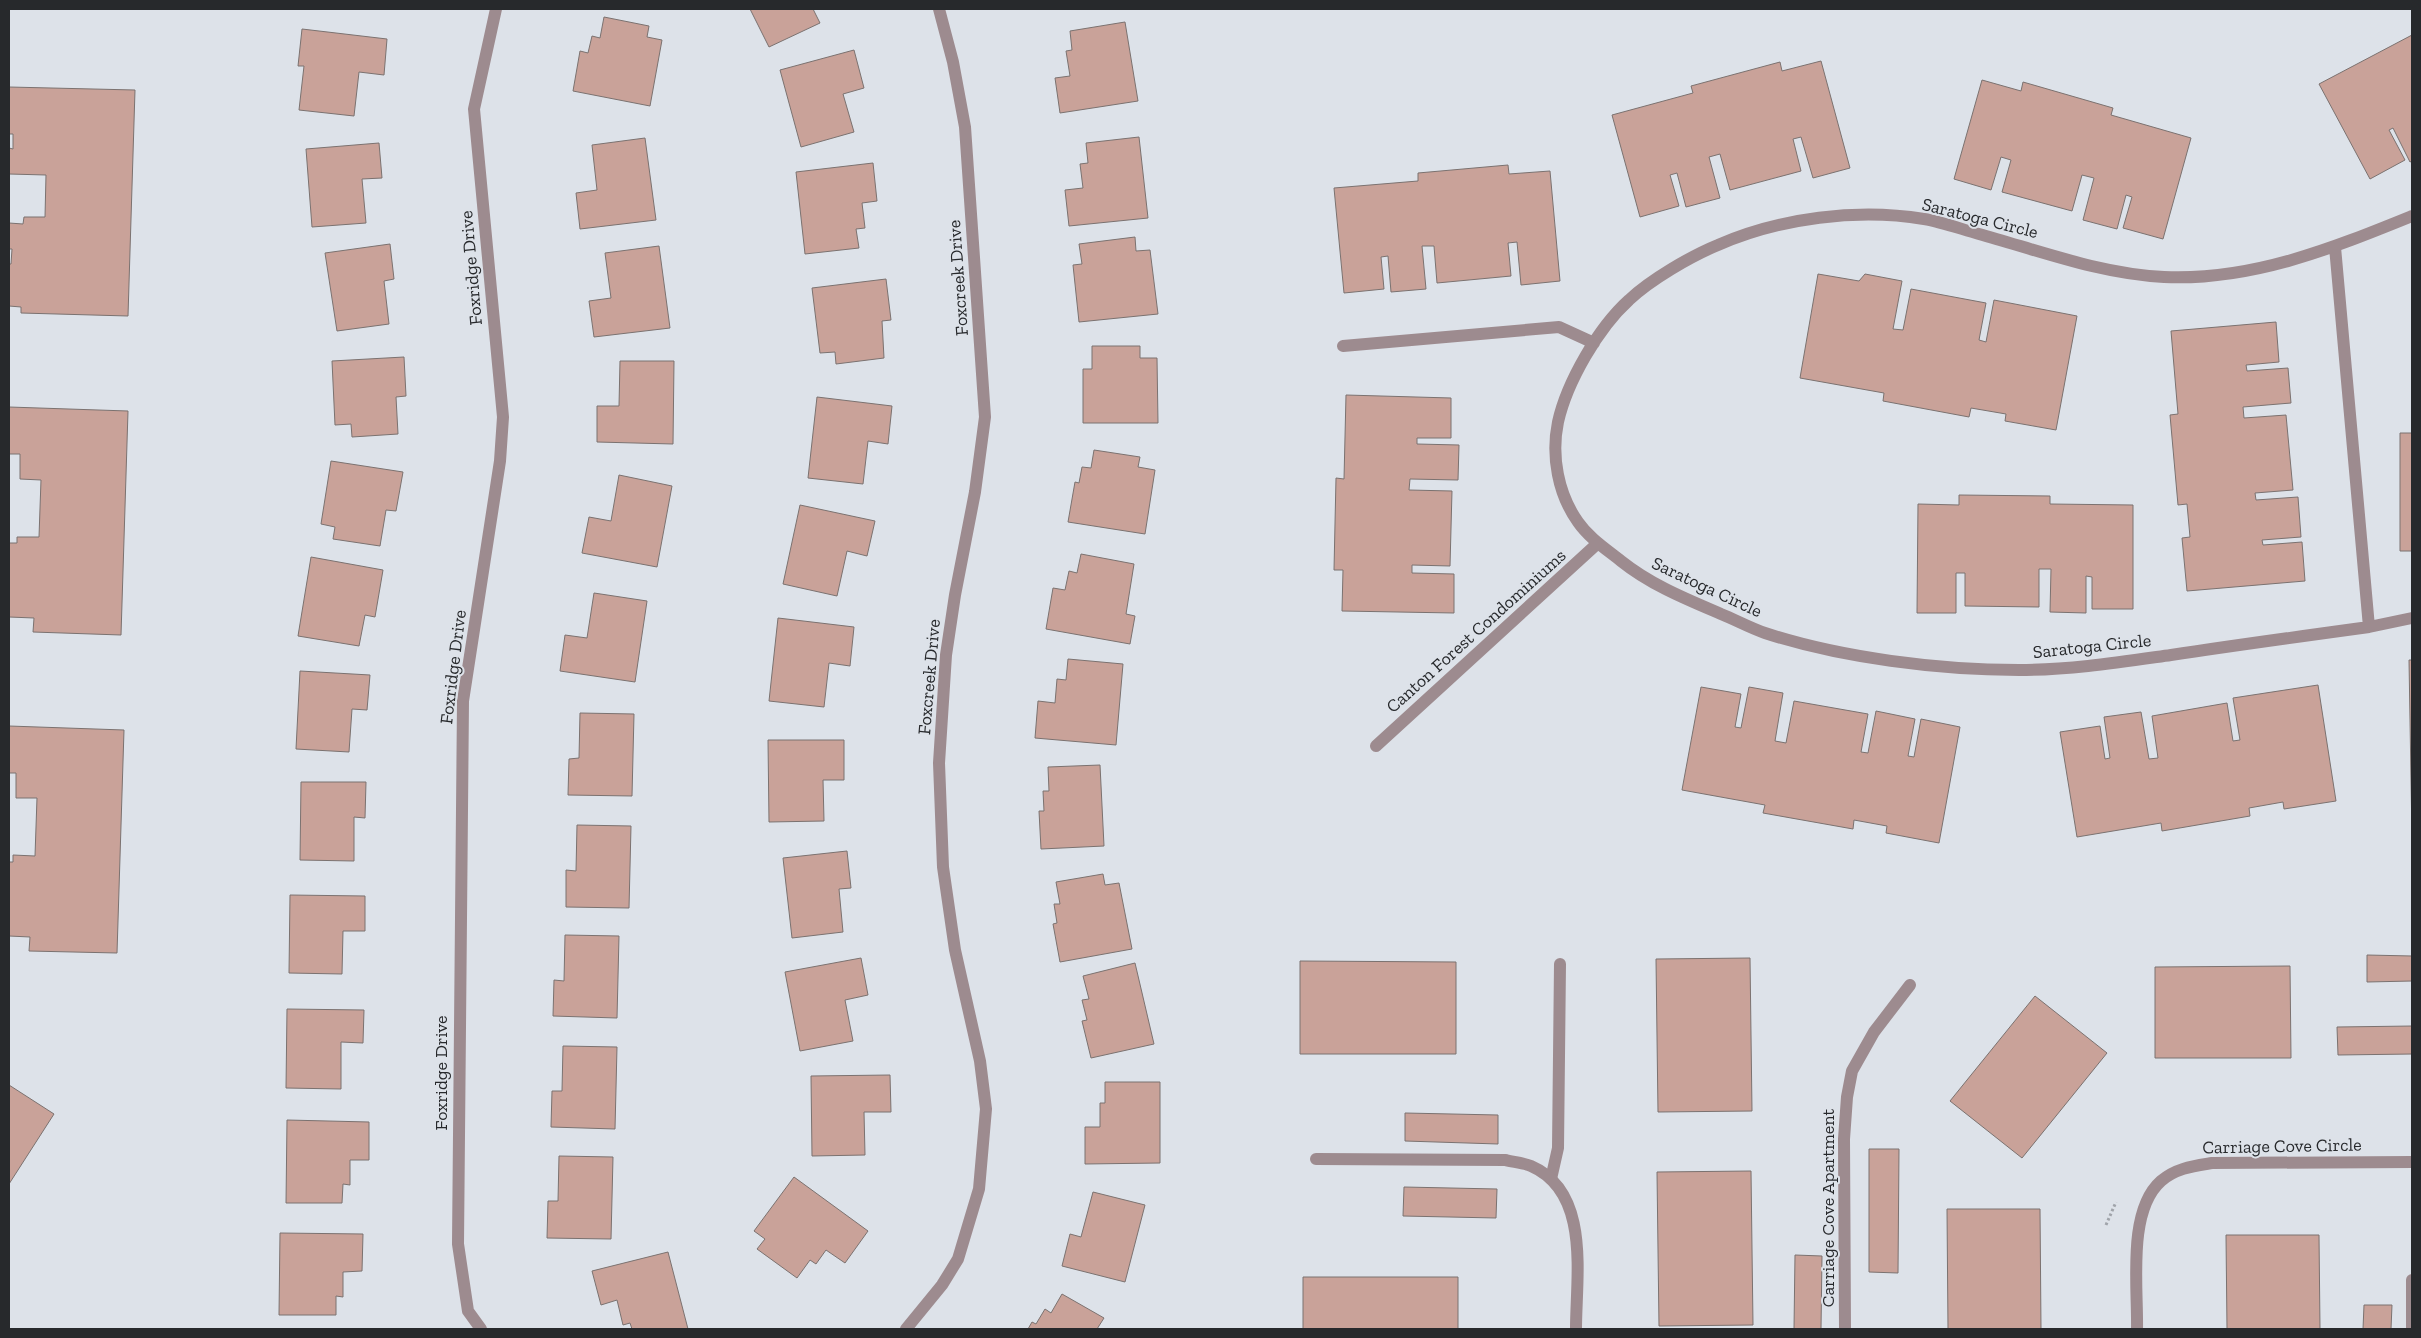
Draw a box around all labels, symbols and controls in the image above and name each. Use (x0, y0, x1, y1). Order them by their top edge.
street label: Saratoga Circle (1920, 193, 2040, 243)
street label: Foxridge Drive (455, 210, 487, 326)
street label: Foxcreek Drive (943, 219, 973, 337)
street label: Canton Forest Condominiums (1382, 544, 1570, 718)
street label: Saratoga Circle (1648, 552, 1766, 622)
street label: Foxridge Drive (435, 609, 471, 725)
street label: Foxcreek Drive (913, 618, 945, 736)
street label: Saratoga Circle (2032, 629, 2152, 663)
street label: Foxridge Drive (430, 1015, 452, 1131)
street label: Carriage Cove Apartment (1817, 1108, 1839, 1307)
street label: Carriage Cove Circle (2202, 1134, 2362, 1158)

